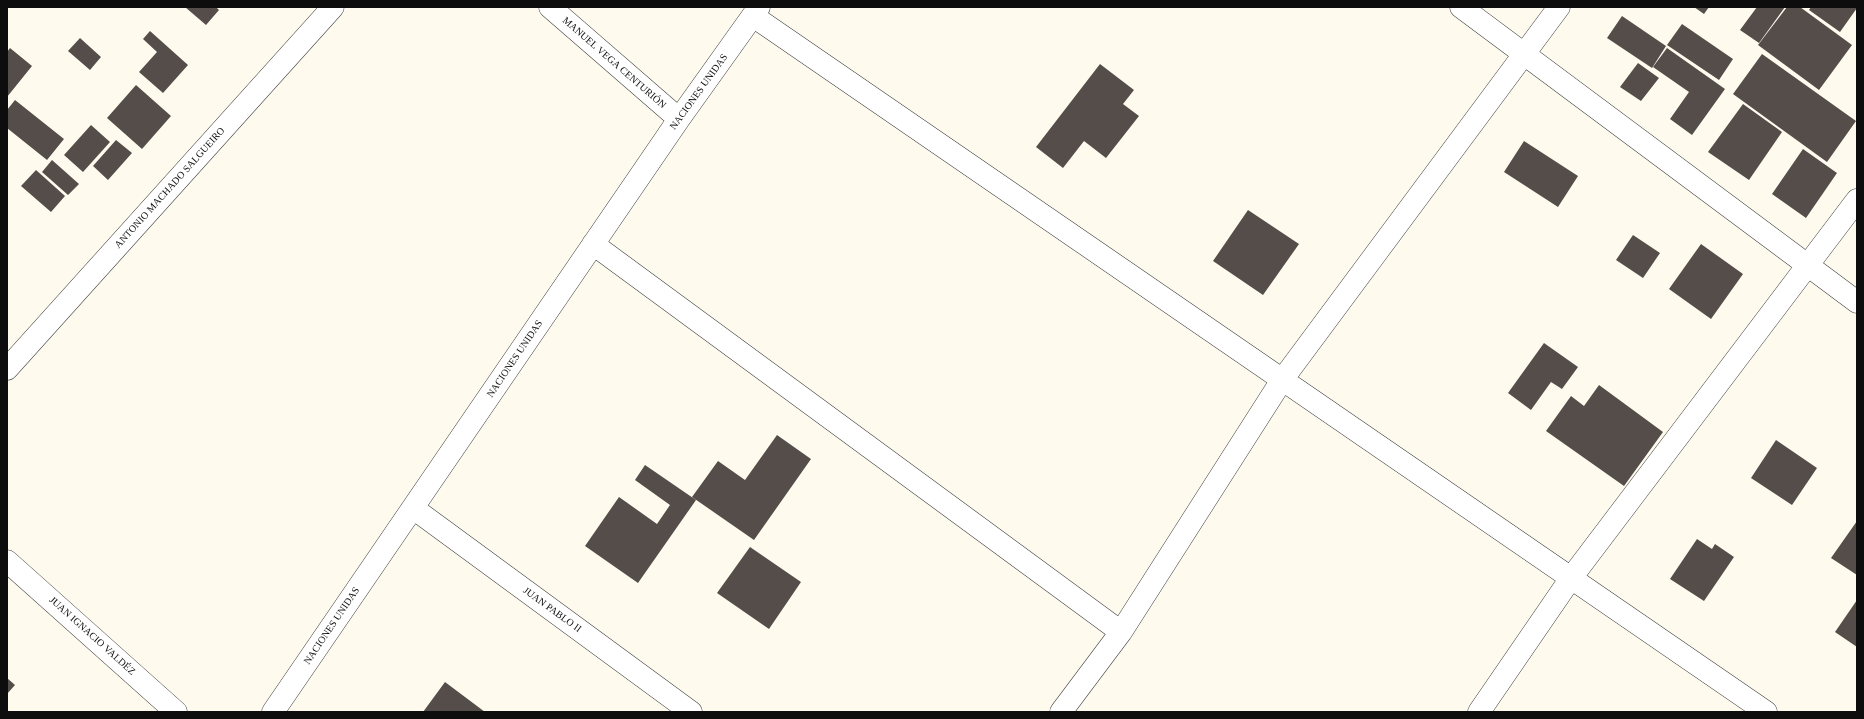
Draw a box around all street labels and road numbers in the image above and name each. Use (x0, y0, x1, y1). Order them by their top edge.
street label: MANUEL VEGA CENTURIÓN (560, 15, 668, 111)
street label: NACIONES UNIDAS (667, 52, 731, 132)
street label: ANTONIO MACHADO SALGUEIRO (112, 125, 228, 251)
street label: NACIONES UNIDAS (485, 318, 545, 400)
street label: NACIONES UNIDAS (302, 585, 362, 667)
street label: JUAN PABLO II (521, 585, 583, 635)
street label: JUAN IGNACIO VALDÉZ (47, 594, 137, 678)

